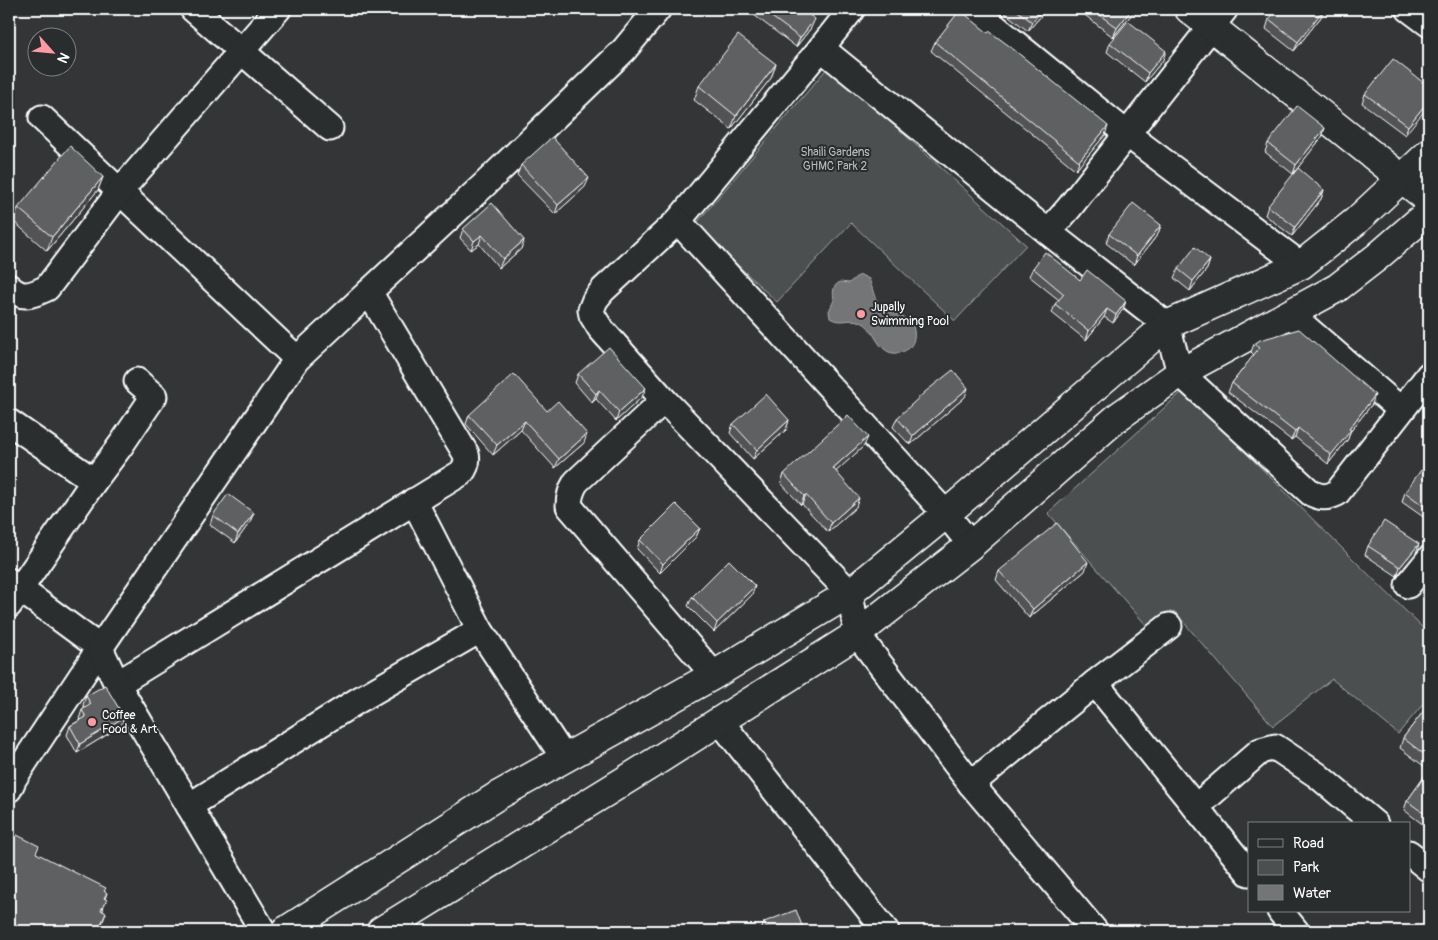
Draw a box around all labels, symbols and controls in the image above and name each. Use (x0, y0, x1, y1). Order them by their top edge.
north arrow (28, 28, 78, 78)
text: N (53, 50, 73, 66)
park label: Shaili Gardens GHMC Park 2 (800, 145, 870, 174)
place label: Jupally Swimming Pool (871, 300, 949, 329)
marker: Jupally Swimming Pool (855, 308, 867, 320)
place label: Coffee Food & Art (102, 708, 157, 737)
marker: Coffee Food & Art (86, 716, 98, 728)
legend (1248, 822, 1410, 912)
text: Road (1293, 834, 1324, 853)
text: Park (1293, 858, 1320, 877)
text: Water (1293, 884, 1332, 903)

